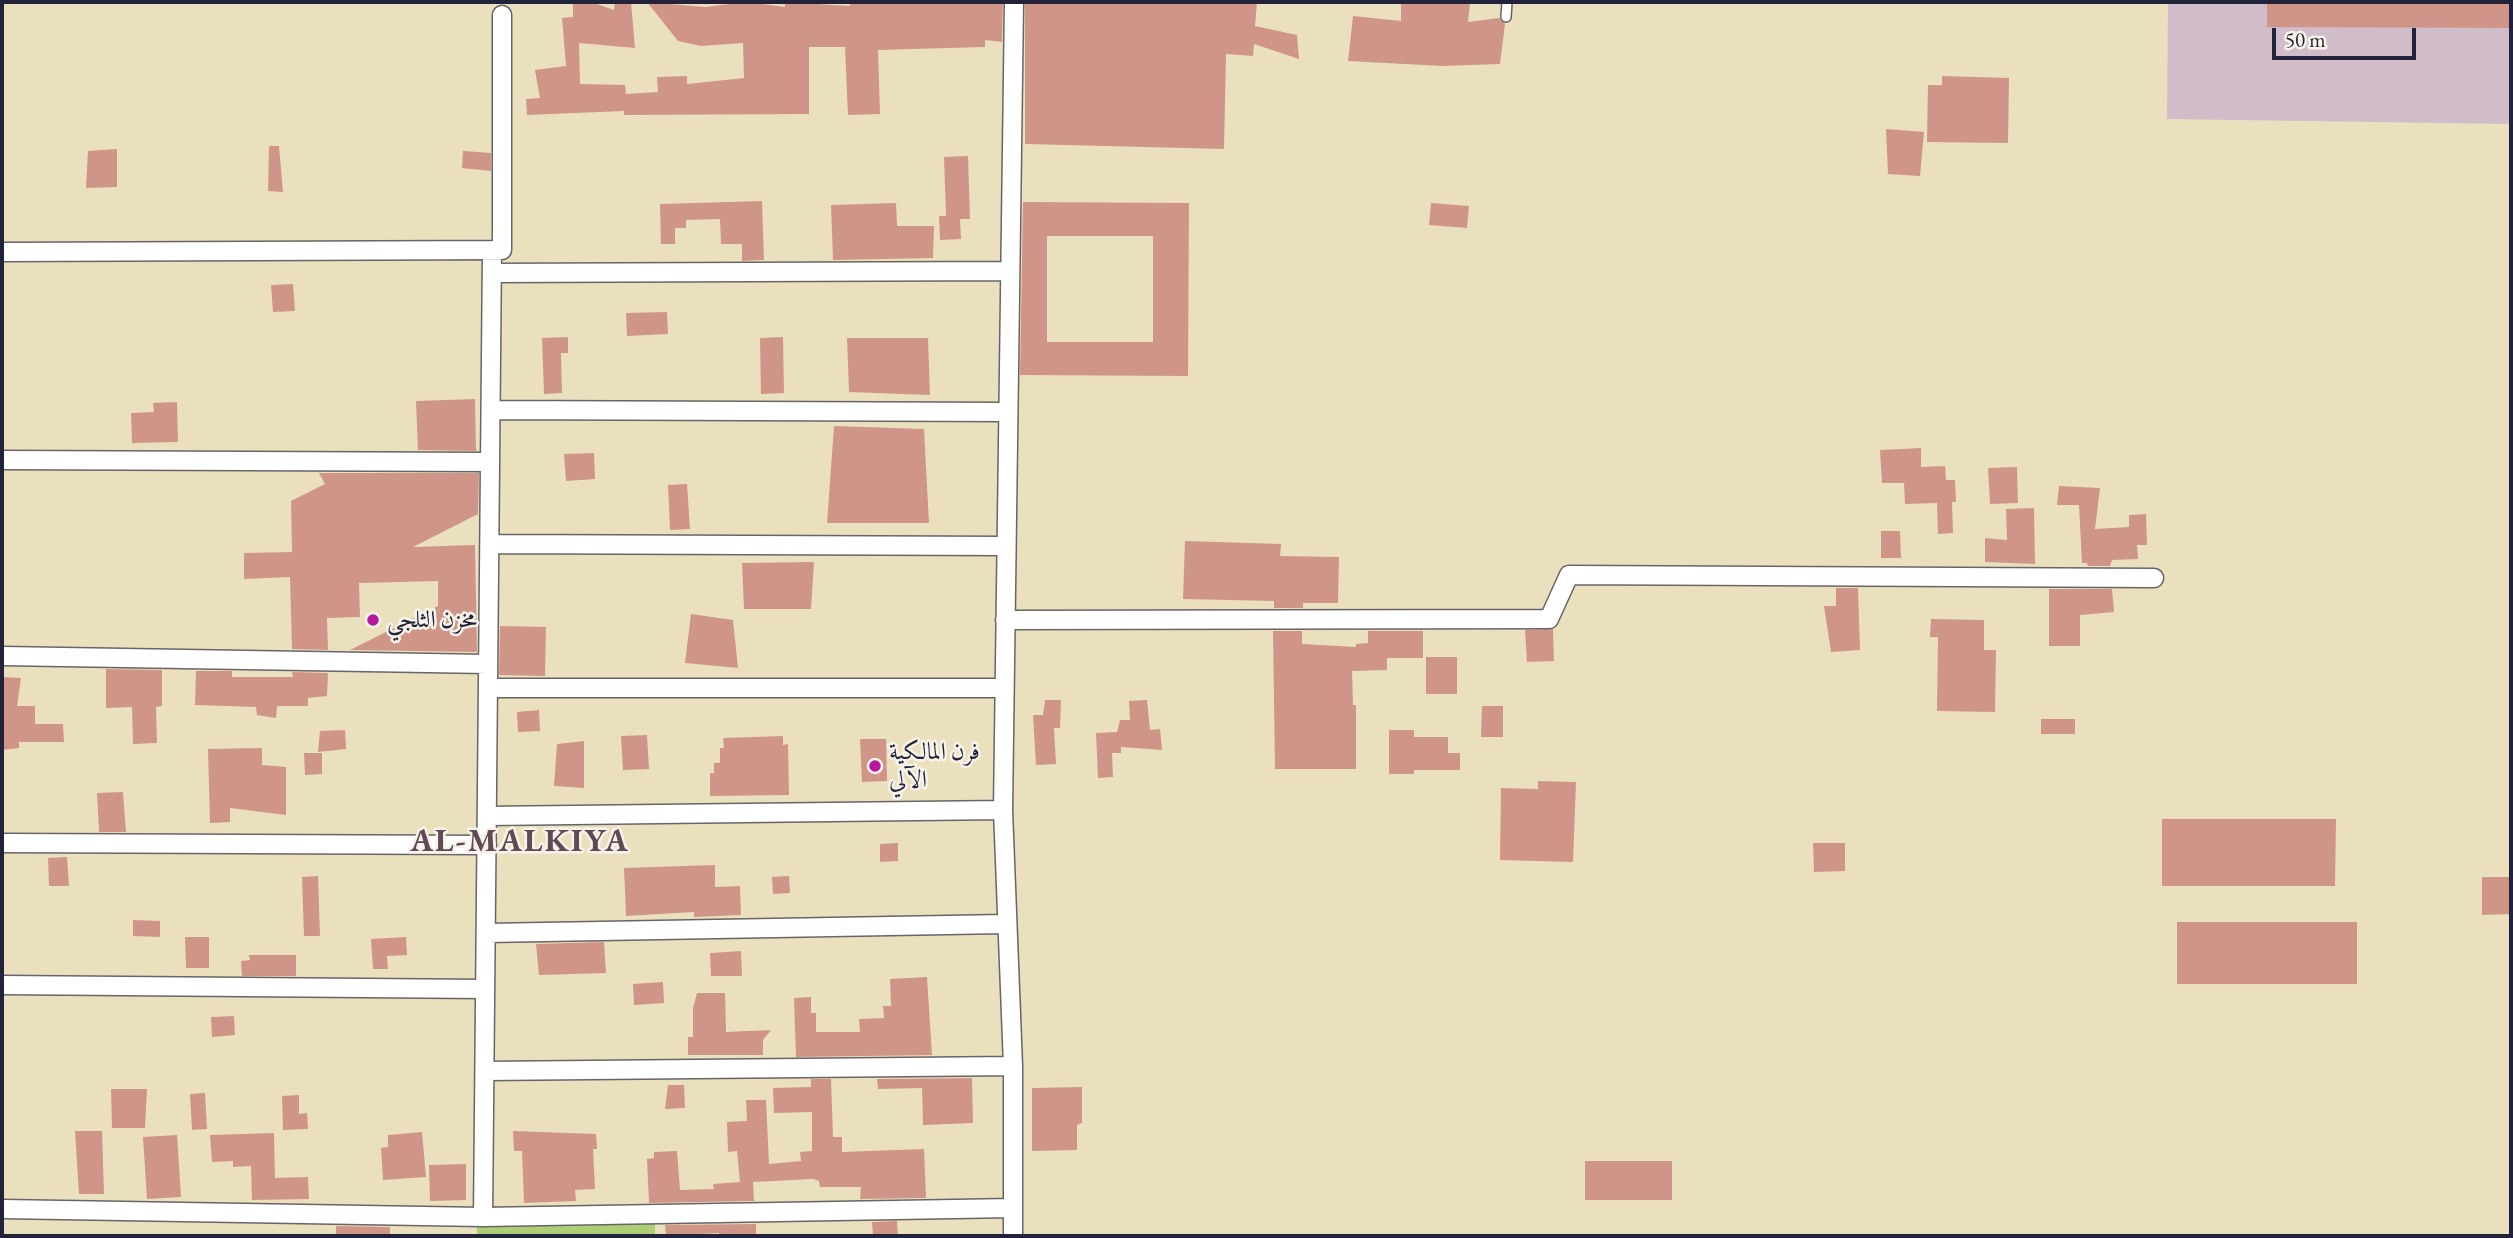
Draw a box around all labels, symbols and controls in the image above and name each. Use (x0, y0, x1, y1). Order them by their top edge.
scale bar (2275, 14, 2418, 58)
text: 50 m (2285, 26, 2326, 53)
place label: مخزن الثلجي (387, 606, 477, 634)
marker: مخزن الثلجي (365, 612, 381, 628)
place label: فرن المالكية الآلي (889, 738, 980, 794)
marker: فرن المالكية الآلي (867, 758, 883, 774)
district label: AL-MALKIYA (411, 823, 629, 861)

